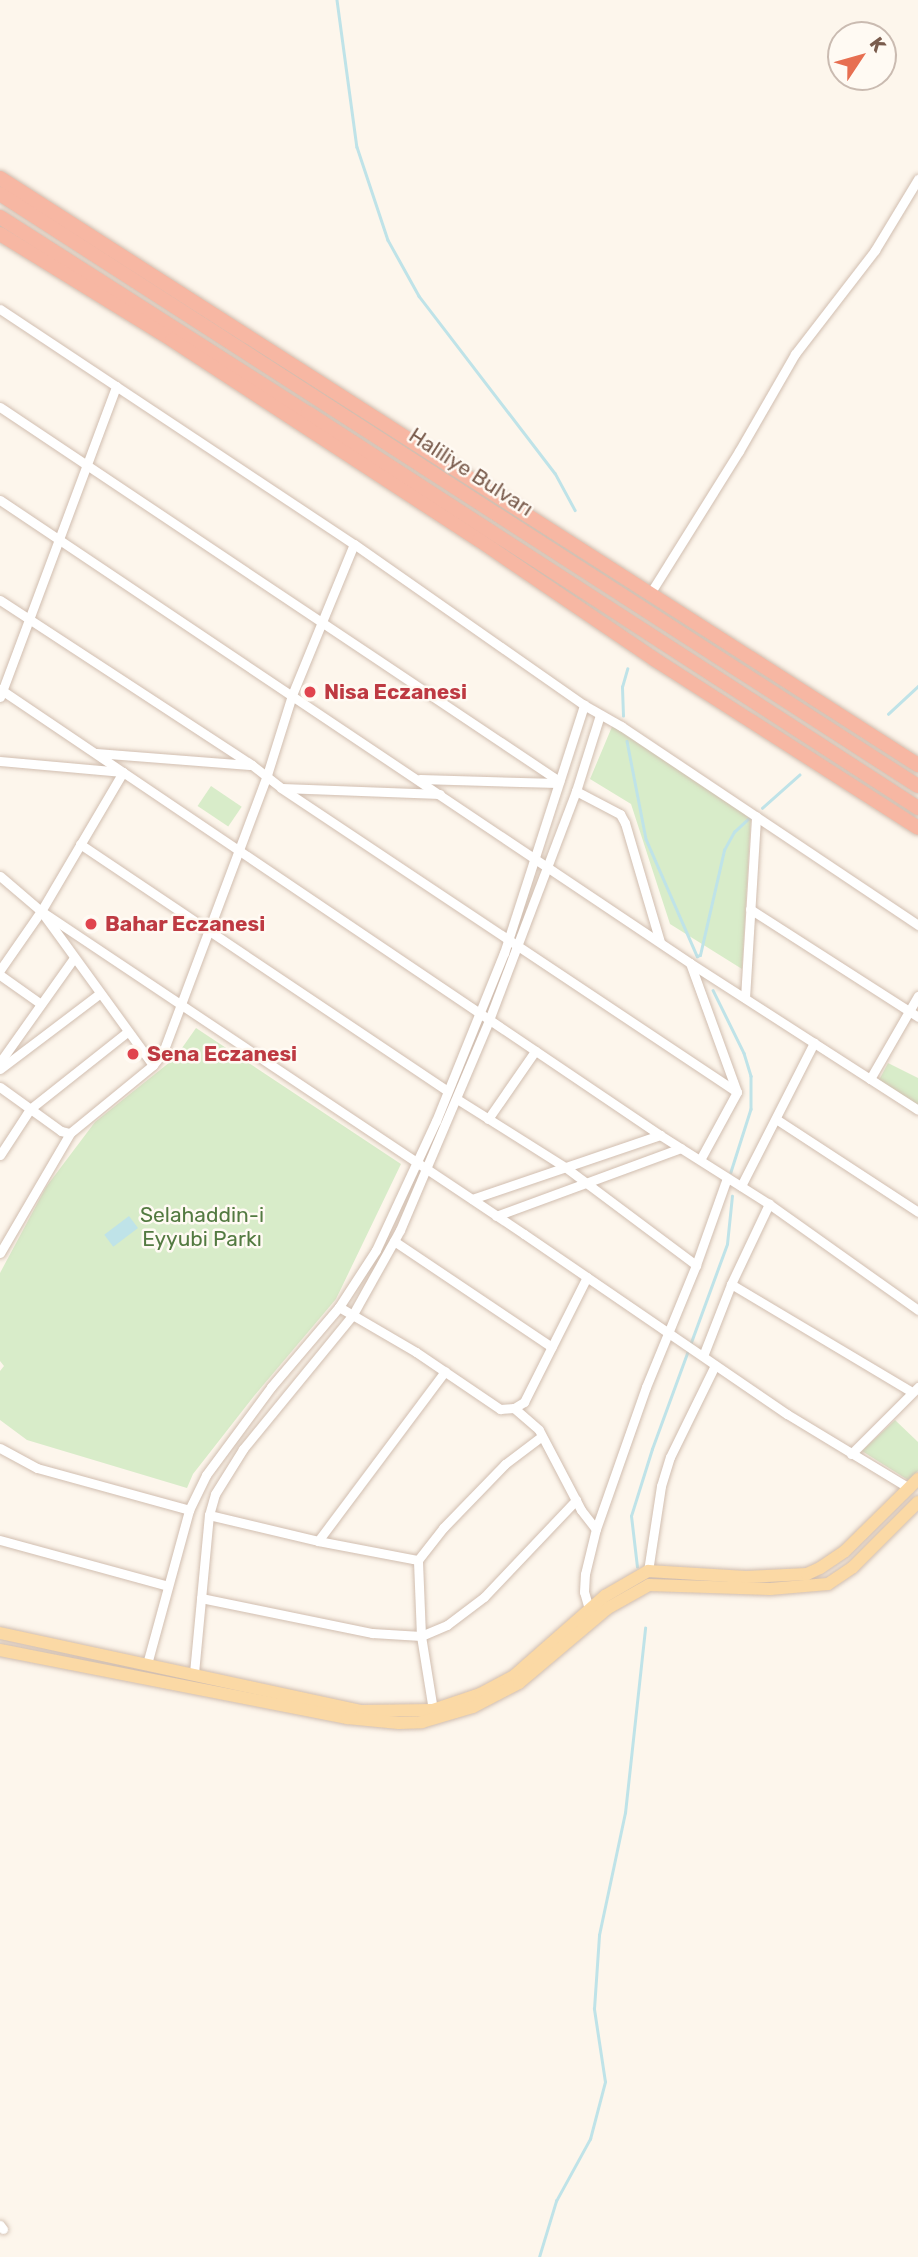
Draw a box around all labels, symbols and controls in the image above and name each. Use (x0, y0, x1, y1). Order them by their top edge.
north arrow (827, 21, 897, 91)
text: K (865, 33, 891, 56)
street label: Haliliye Bulvarı (404, 423, 538, 521)
place label: Nisa Eczanesi (324, 679, 467, 705)
marker: Nisa Eczanesi (302, 684, 318, 700)
place label: Bahar Eczanesi (105, 911, 266, 937)
marker: Bahar Eczanesi (83, 916, 99, 932)
place label: Sena Eczanesi (147, 1041, 297, 1067)
marker: Sena Eczanesi (125, 1046, 141, 1062)
park label: Selahaddin-i Eyyubi Parkı (140, 1202, 264, 1252)

